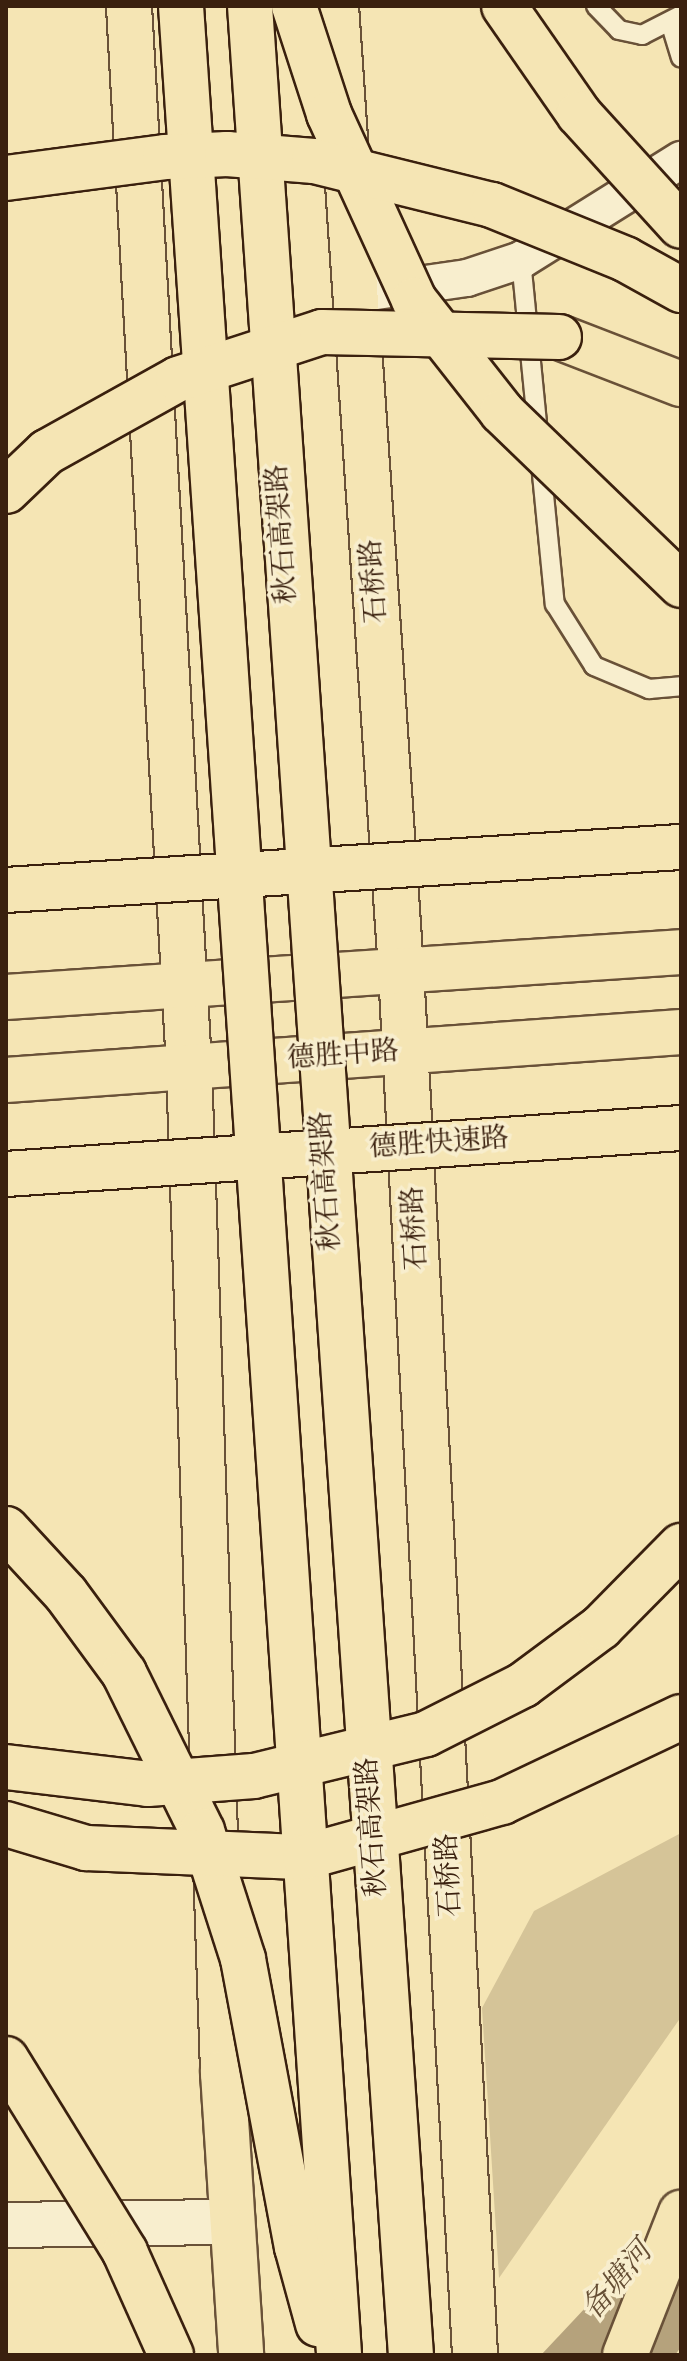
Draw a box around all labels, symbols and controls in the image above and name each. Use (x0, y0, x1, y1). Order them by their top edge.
street label: 秋石高架路 (261, 463, 305, 605)
street label: 石桥路 (355, 538, 395, 624)
street label: 德胜中路 (286, 1035, 400, 1077)
street label: 秋石高架路 (305, 1110, 349, 1252)
street label: 德胜快速路 (368, 1122, 510, 1166)
street label: 石桥路 (397, 1185, 435, 1271)
street label: 秋石高架路 (351, 1756, 395, 1898)
street label: 石桥路 (431, 1832, 469, 1918)
water label: 备塘河 (575, 2235, 661, 2327)

